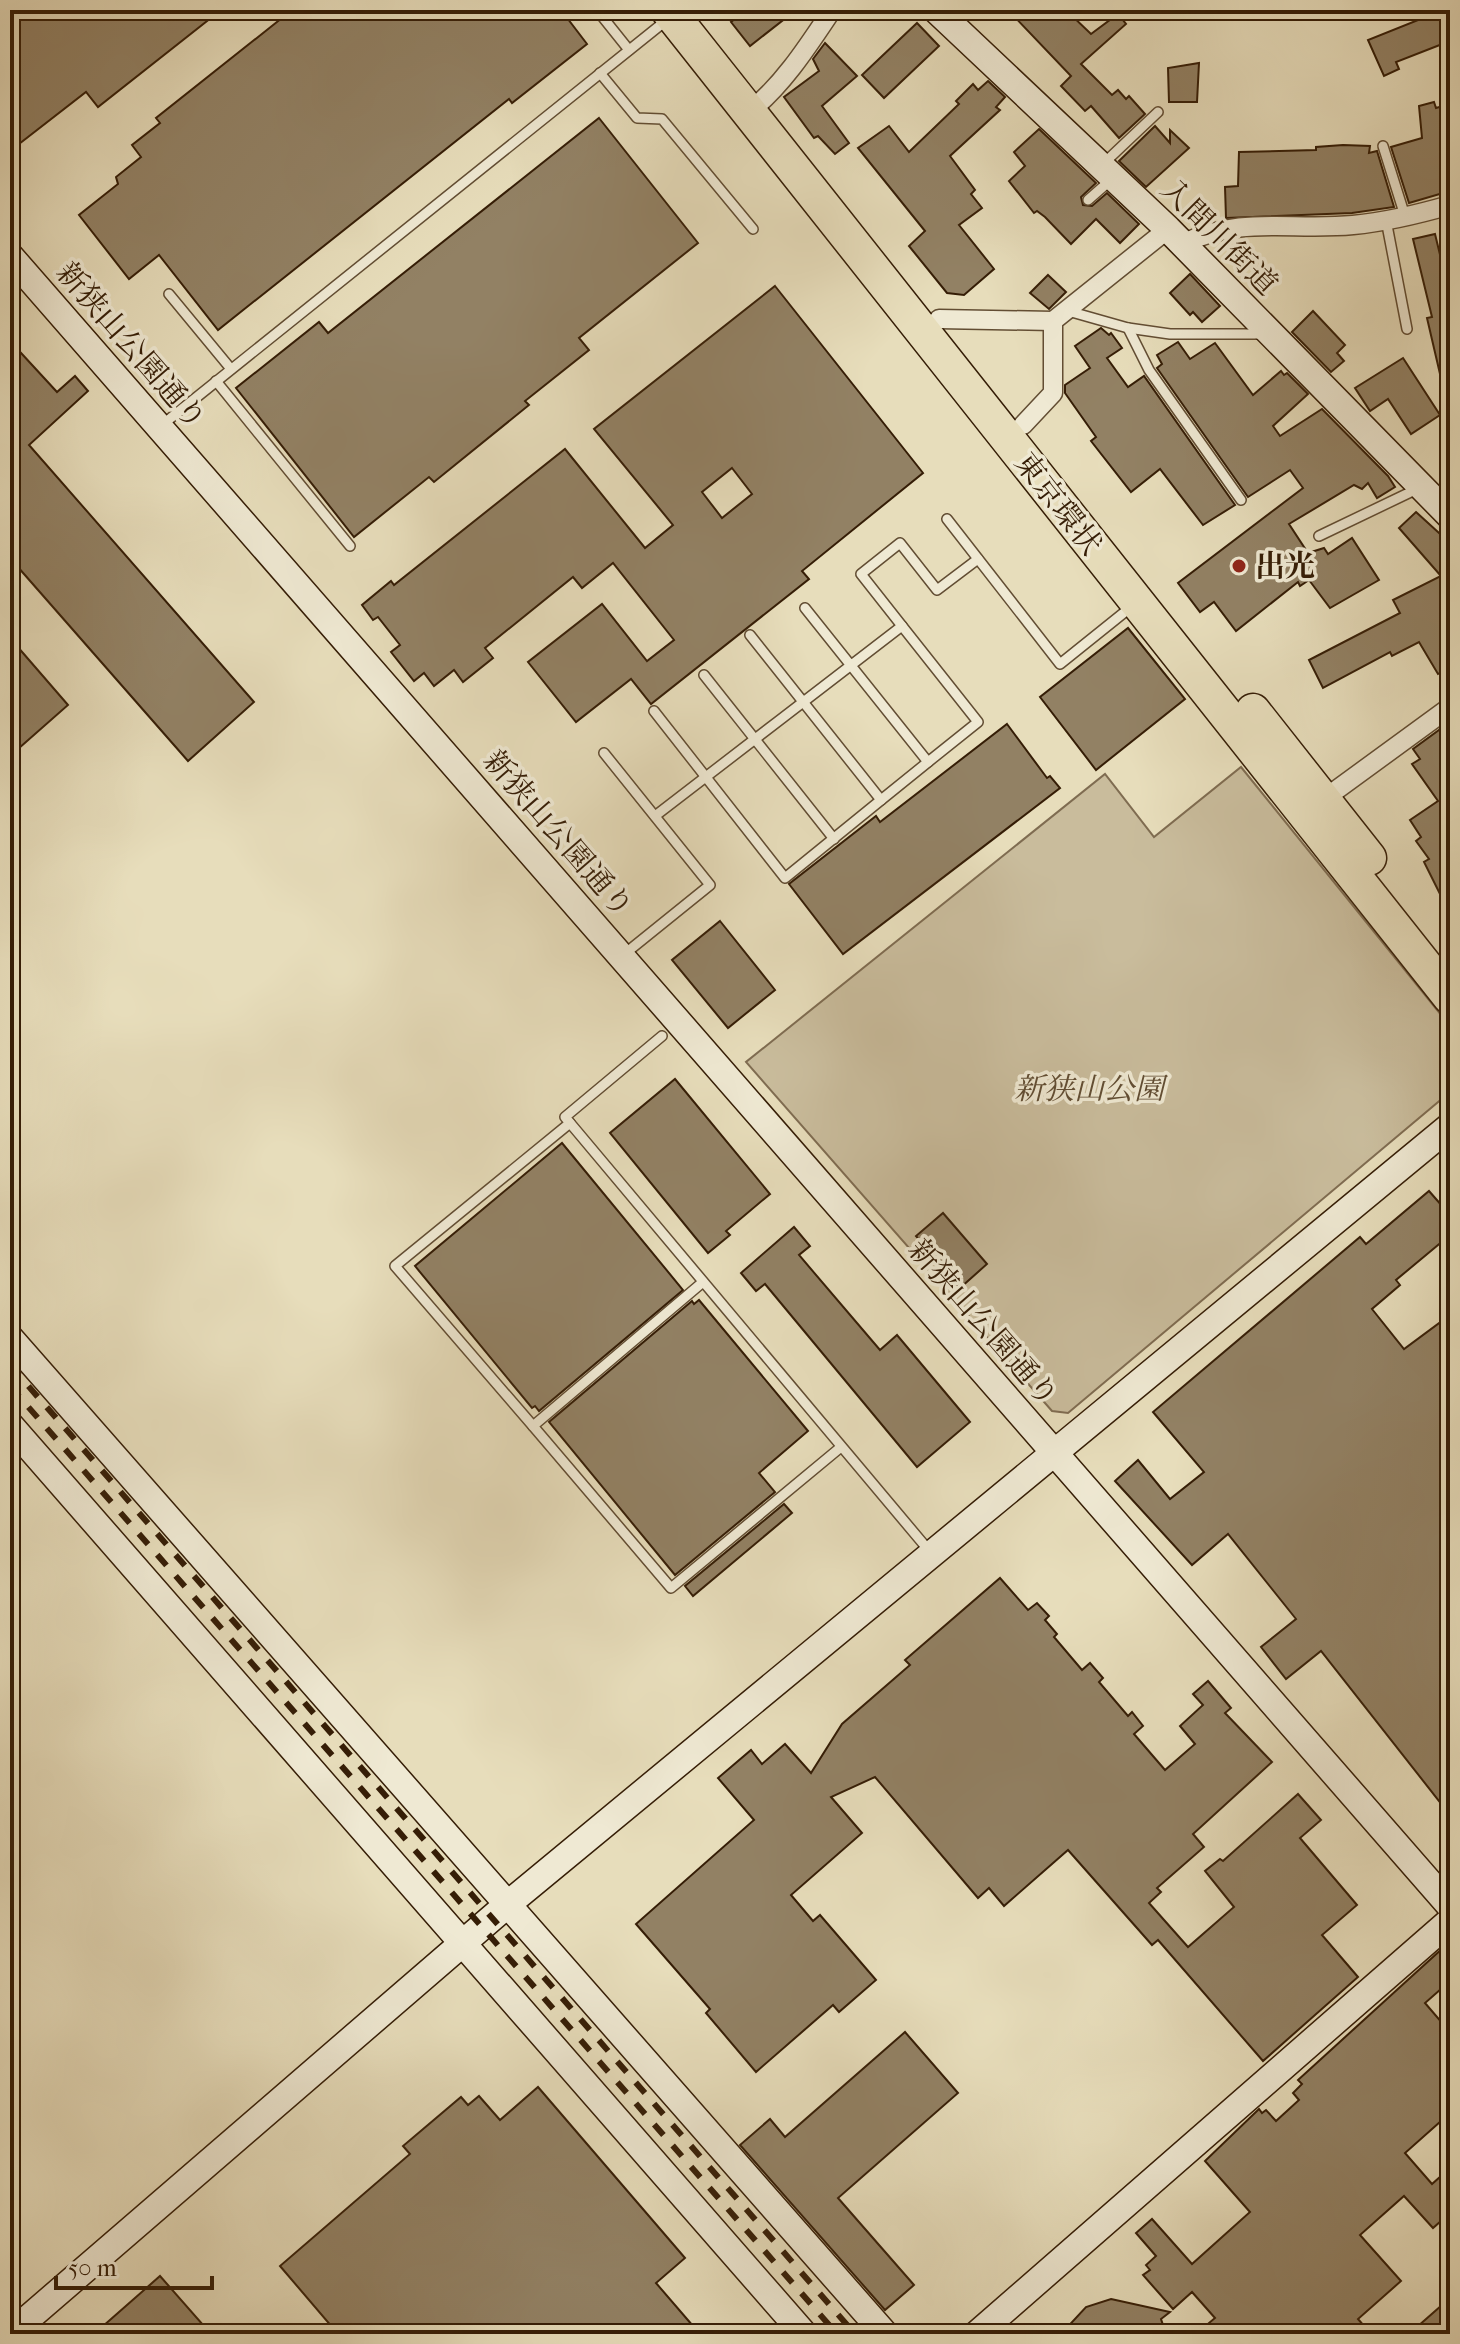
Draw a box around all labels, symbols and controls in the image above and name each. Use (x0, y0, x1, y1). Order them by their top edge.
street label: 入間川街道 (1154, 172, 1284, 302)
street label: 新狭山公園通り (49, 255, 213, 437)
street label: 東京環状 (1007, 446, 1109, 562)
place label: 出光 (1255, 549, 1315, 584)
marker: 出光 (1230, 557, 1248, 575)
street label: 新狭山公園通り (476, 743, 640, 925)
park label: 新狭山公園 (1014, 1072, 1169, 1107)
street label: 新狭山公園通り (901, 1232, 1065, 1414)
scale bar (56, 2240, 212, 2290)
text: 50 m (68, 2254, 117, 2282)

